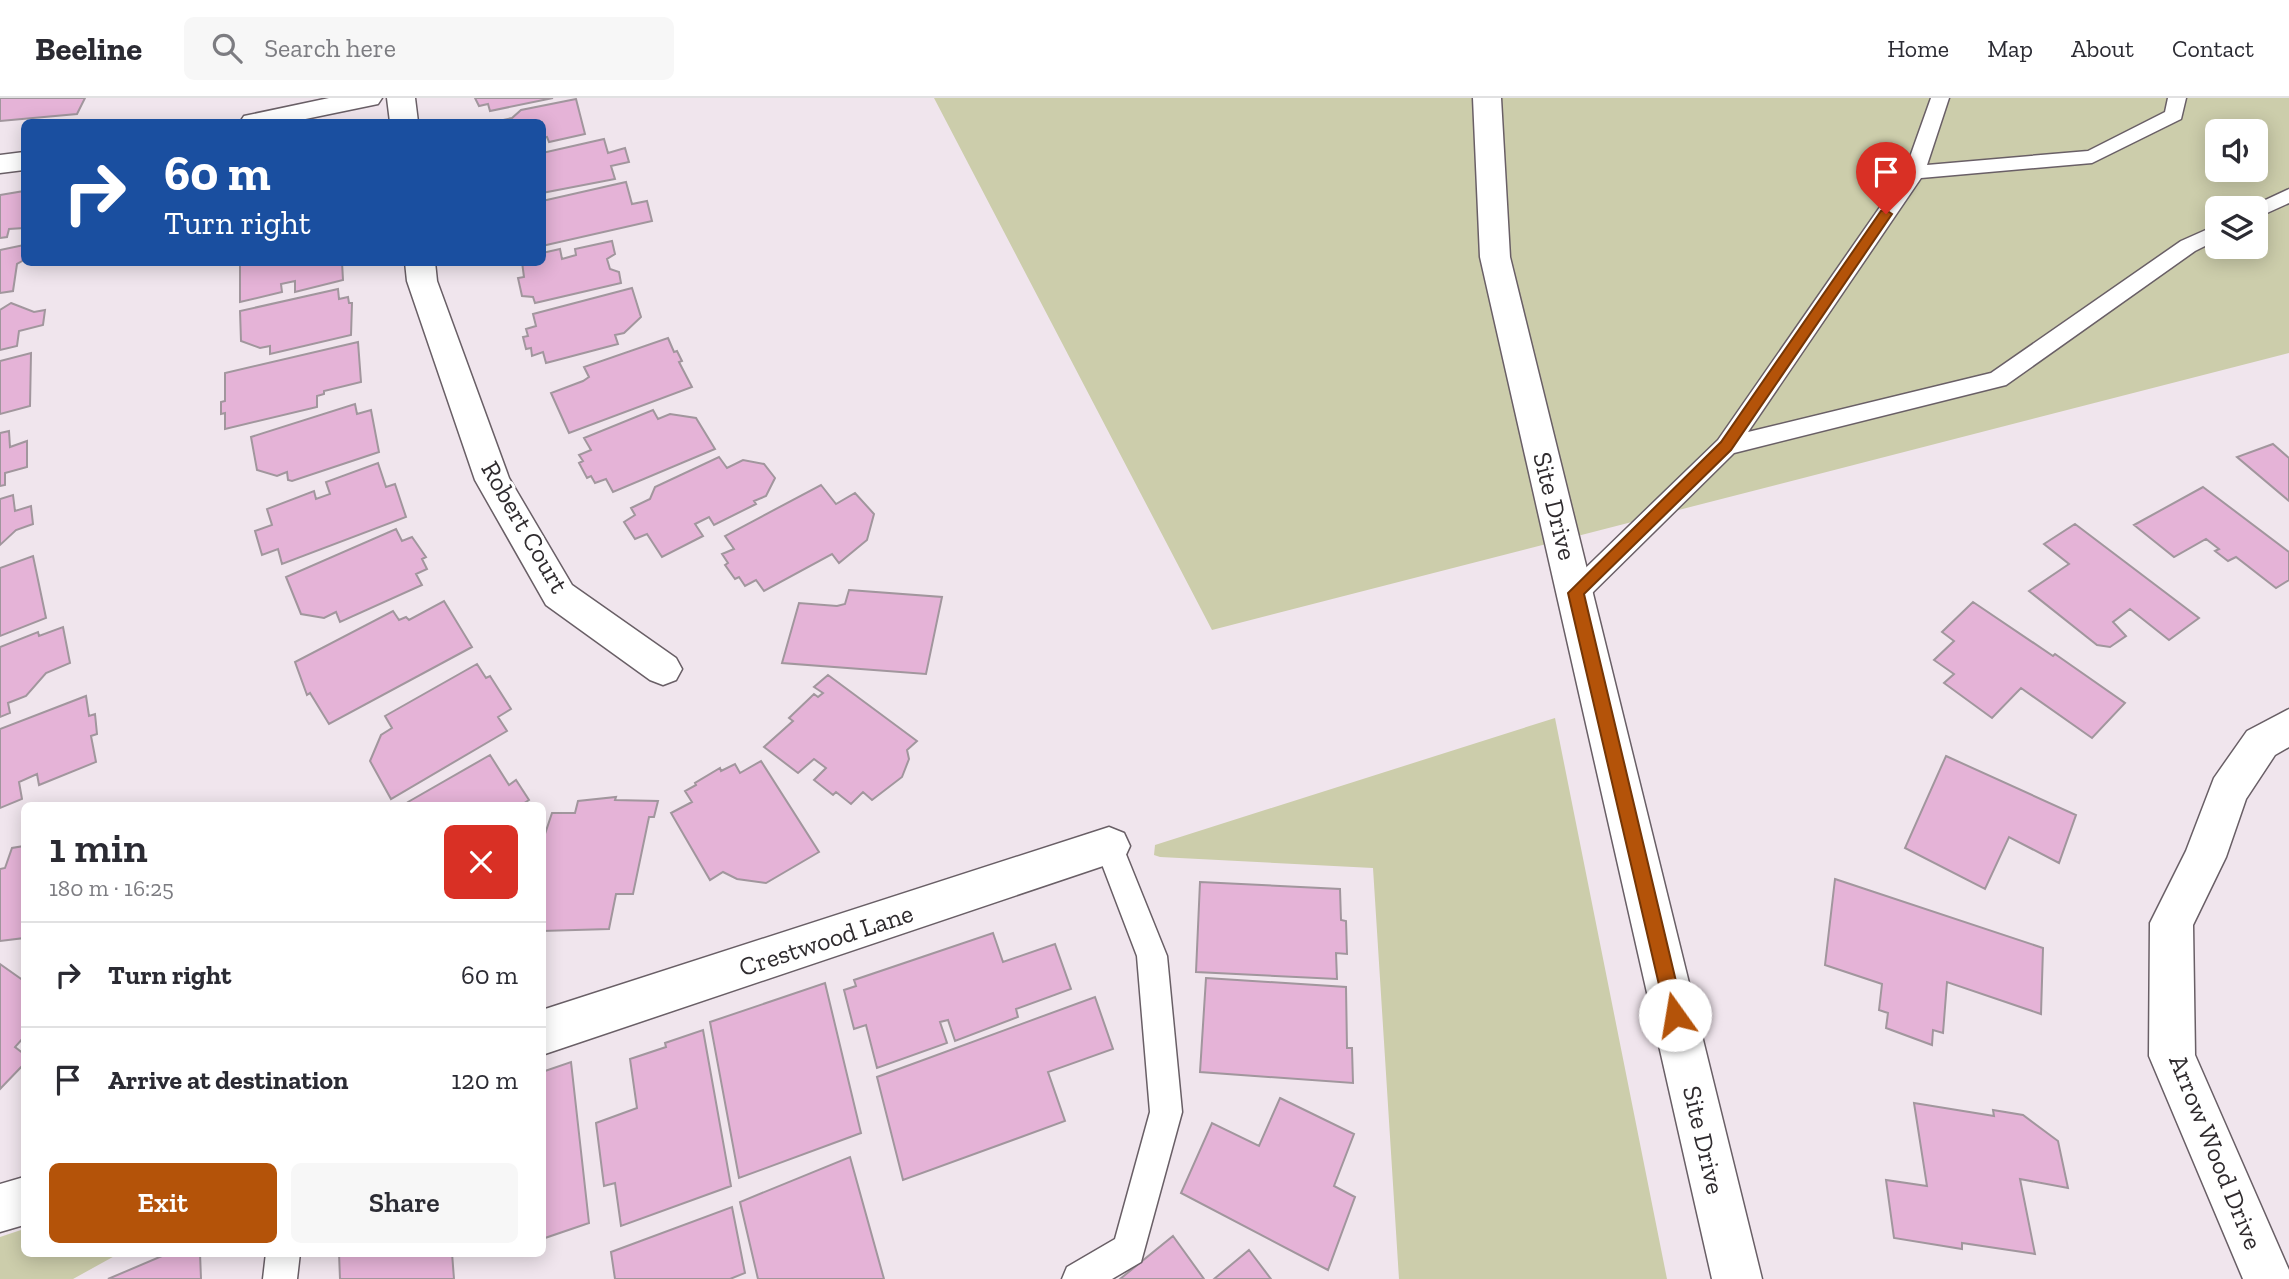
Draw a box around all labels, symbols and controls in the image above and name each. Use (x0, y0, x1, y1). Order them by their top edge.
search box (184, 17, 674, 80)
text: Beeline (35, 29, 142, 68)
icon: search (208, 29, 246, 67)
text: Search here (264, 32, 396, 64)
text: Home (1887, 34, 1949, 63)
text: Map (1987, 34, 2033, 63)
text: About (2071, 34, 2134, 63)
text: Contact (2172, 34, 2254, 63)
map controls (2205, 119, 2268, 259)
button: sound (2205, 119, 2268, 182)
pin (1856, 142, 1916, 214)
text: 60 m (164, 144, 271, 203)
icon: right (49, 147, 140, 238)
icon: arrive (1867, 153, 1905, 191)
button: layers (2205, 196, 2268, 259)
text: Turn right (164, 204, 311, 242)
street label: Site Drive (1526, 449, 1584, 563)
street label: Robert Court (474, 455, 576, 599)
text: 1 min (49, 822, 148, 873)
button: close (444, 825, 518, 899)
text: 180 m · 16:25 (49, 874, 174, 902)
street label: Crestwood Lane (735, 897, 917, 983)
icon: right (49, 956, 87, 994)
text: Turn right (108, 959, 231, 991)
text: 60 m (461, 959, 518, 991)
position arrow (1638, 978, 1712, 1052)
street label: Arrow Wood Drive (2162, 1050, 2270, 1254)
icon: arrive (49, 1061, 87, 1099)
text: Arrive at destination (108, 1064, 348, 1096)
text: 120 m (451, 1064, 518, 1096)
street label: Site Drive (1676, 1083, 1732, 1197)
button: Exit (49, 1163, 277, 1243)
button: Share (291, 1163, 518, 1243)

